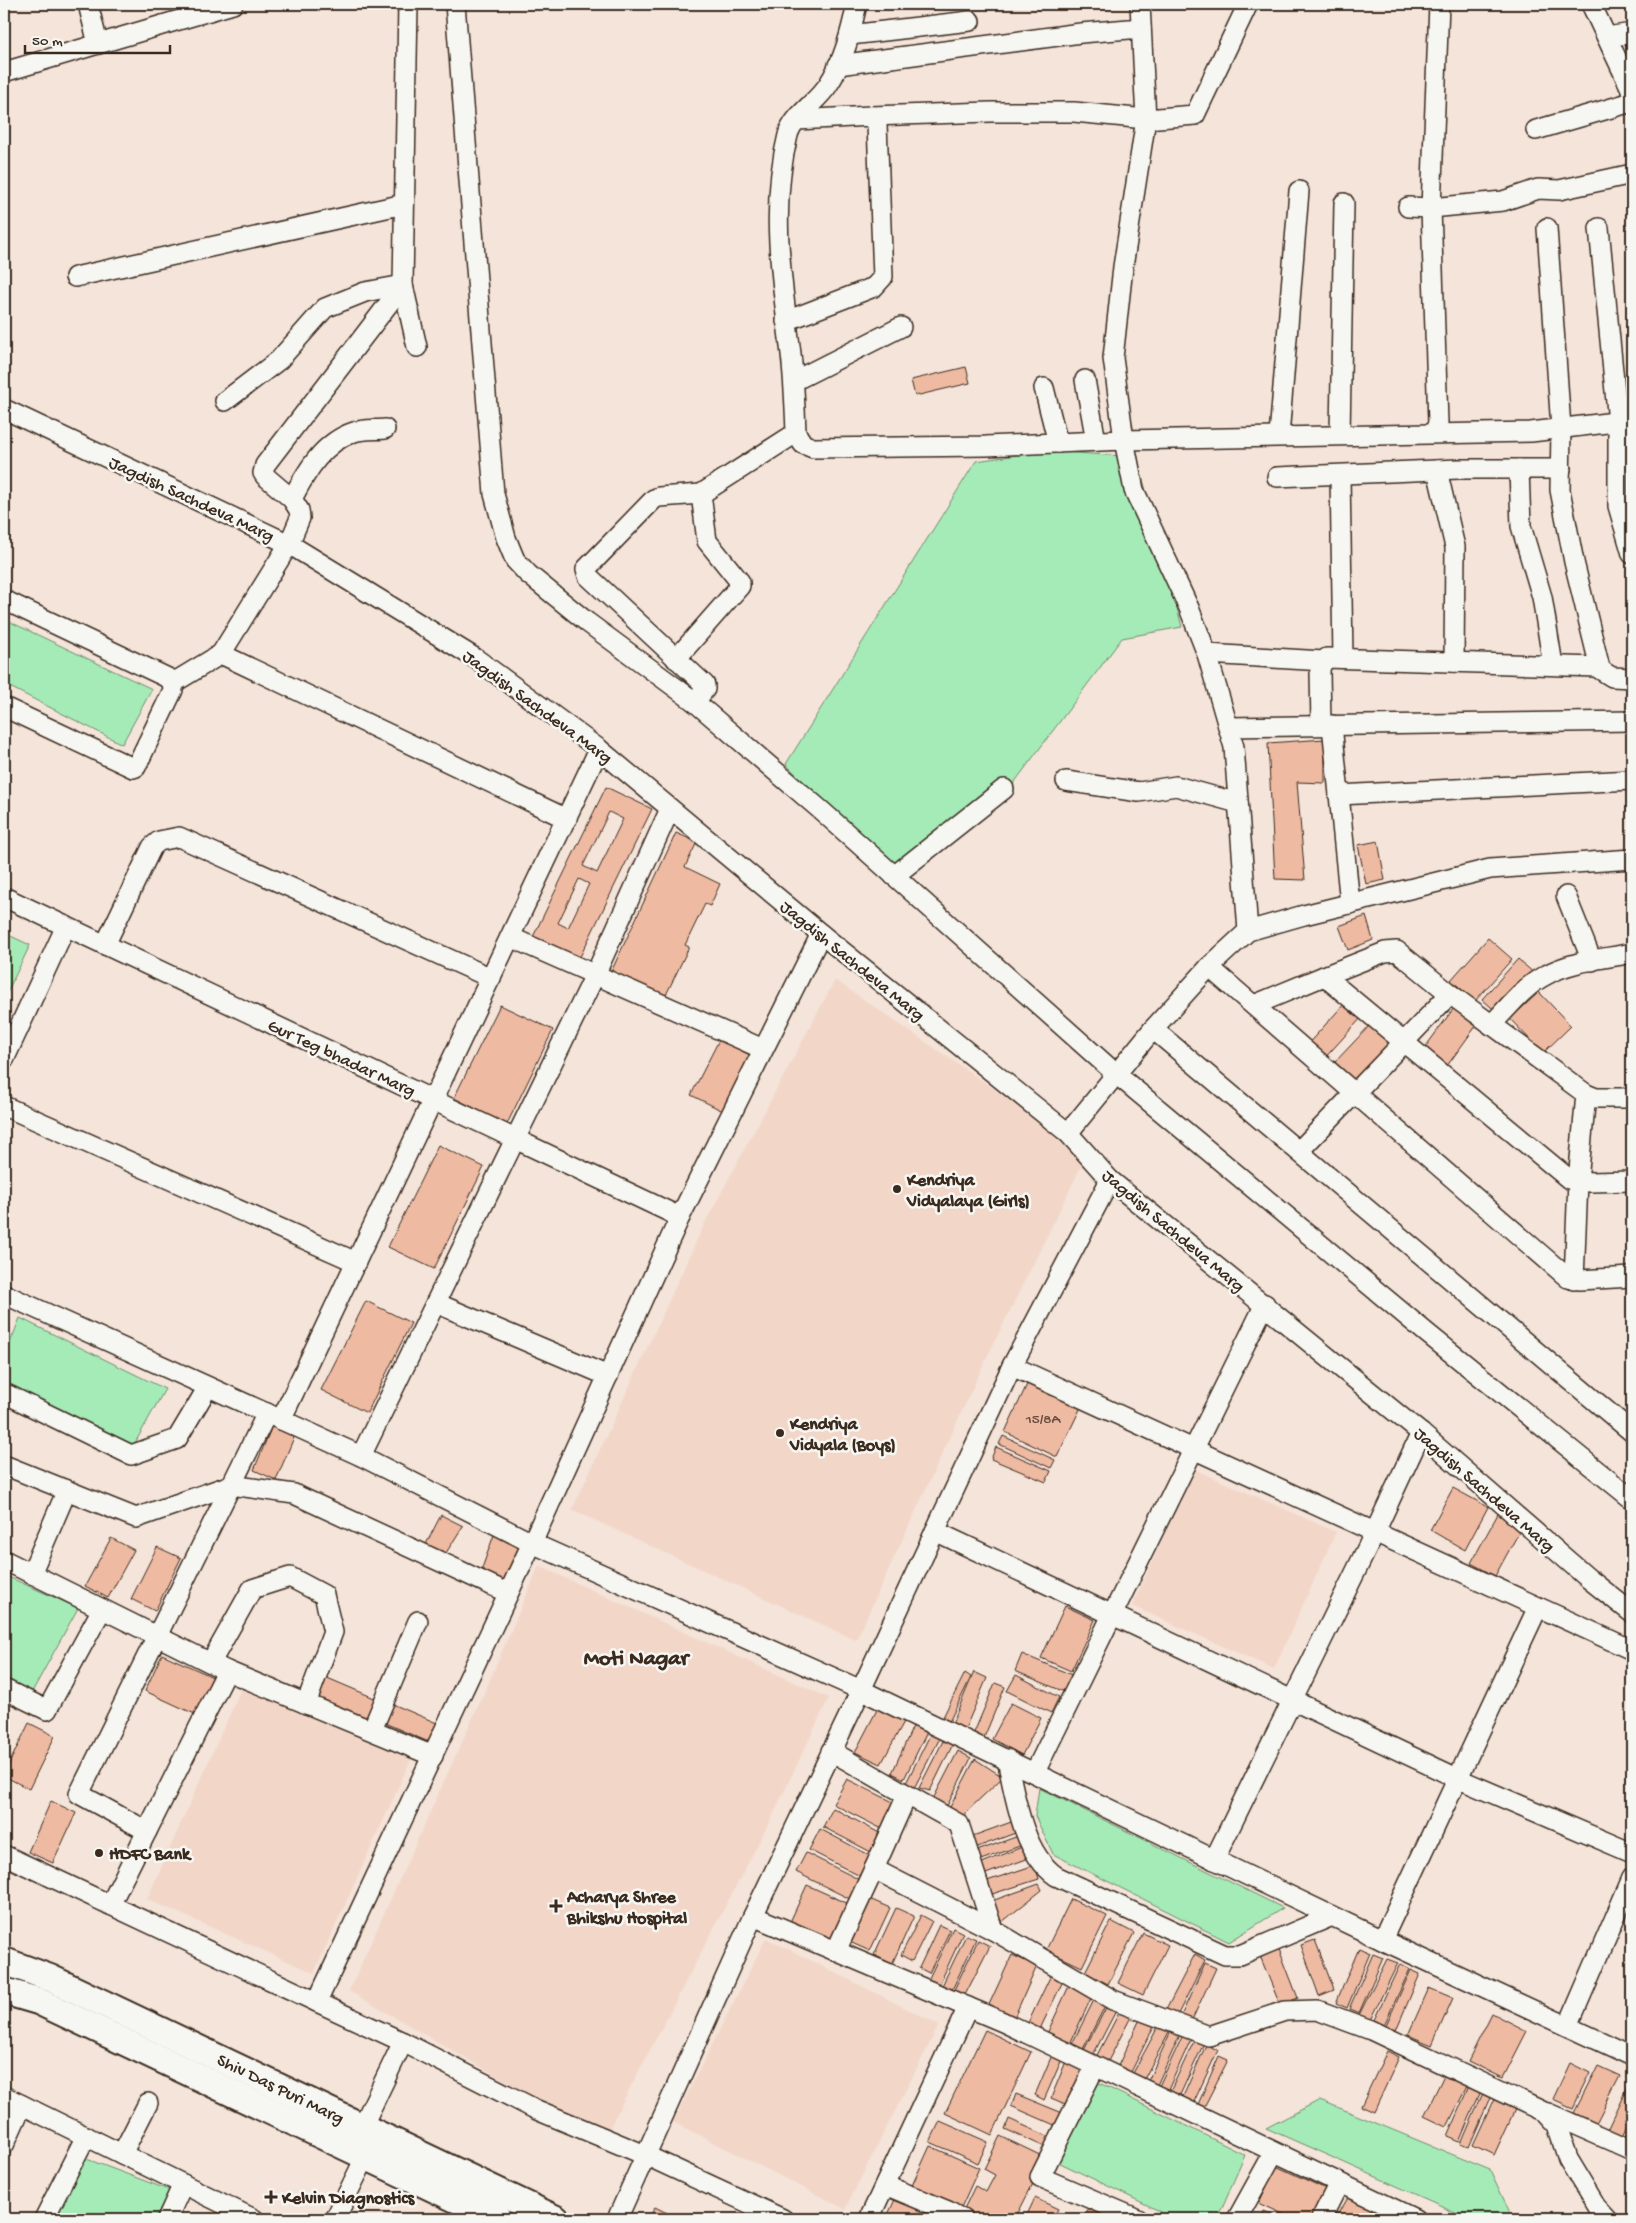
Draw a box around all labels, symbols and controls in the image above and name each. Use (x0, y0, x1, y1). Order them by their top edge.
scale bar (25, 22, 170, 54)
text: 50 m (32, 33, 63, 51)
street label: Jagdish Sachdeva Marg (105, 453, 277, 548)
street label: Jagdish Sachdeva Marg (458, 647, 616, 769)
street label: Jagdish Sachdeva Marg (775, 897, 928, 1027)
street label: Gur Teg bhadar Marg (264, 1016, 418, 1103)
street label: Jagdish Sachdeva Marg (1097, 1166, 1248, 1298)
place label: Kendriya Vidyalaya (Girls) (906, 1171, 1030, 1213)
marker: Kendriya Vidyalaya (Girls) (891, 1183, 903, 1195)
house number: 15/8A (1025, 1411, 1061, 1429)
place label: Kendriya Vidyala (Boys) (789, 1415, 896, 1457)
street label: Jagdish Sachdeva Marg (1409, 1424, 1558, 1558)
marker: Kendriya Vidyala (Boys) (774, 1427, 786, 1439)
district label: Moti Nagar (584, 1647, 691, 1673)
place label: HDFC Bank (109, 1845, 192, 1866)
marker: HDFC Bank (93, 1847, 105, 1859)
place label: Acharya Shree Bhikshu Hospital (566, 1888, 687, 1930)
marker: Acharya Shree Bhikshu Hospital (549, 1899, 563, 1913)
street label: Shiv Das Puri Marg (213, 2050, 347, 2130)
place label: Kelvin Diagnostics (281, 2189, 416, 2210)
marker: Kelvin Diagnostics (264, 2190, 278, 2204)

